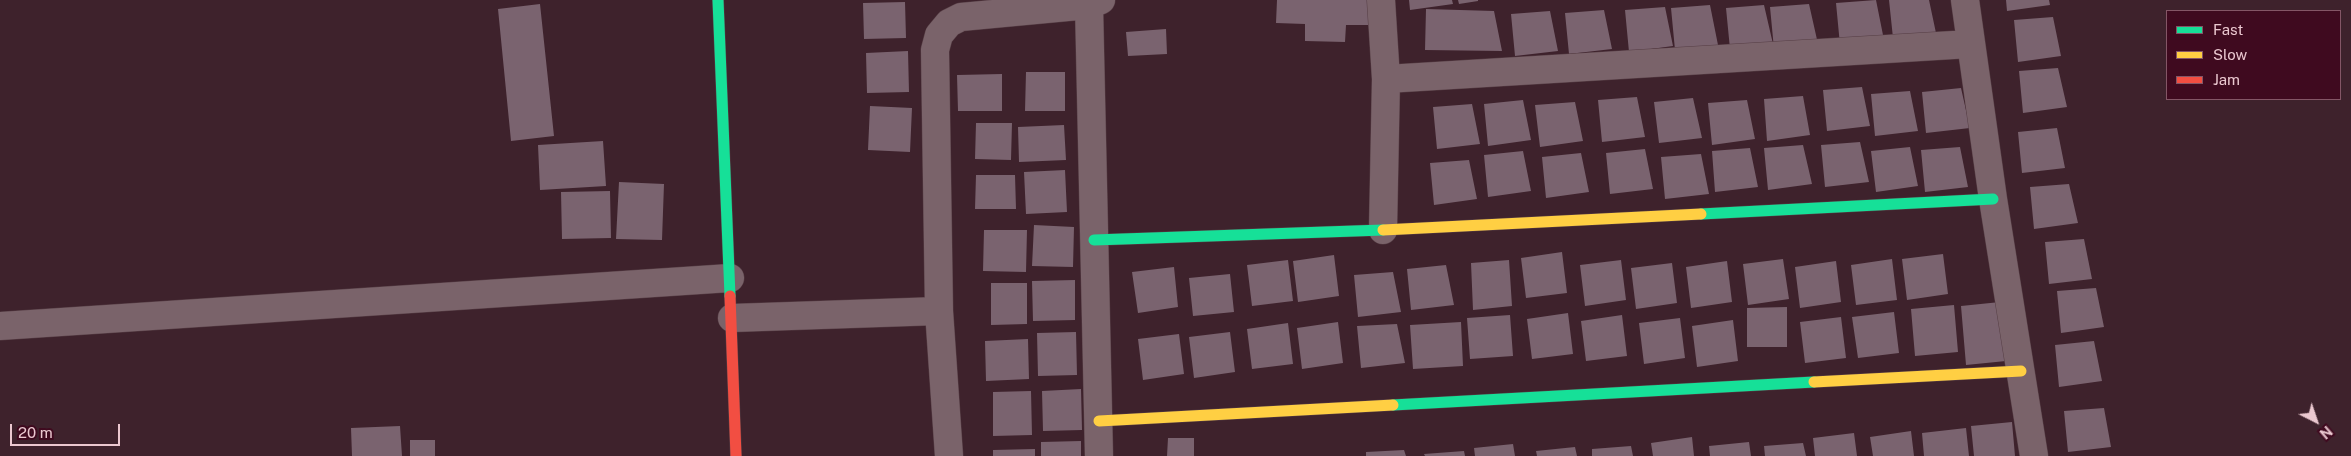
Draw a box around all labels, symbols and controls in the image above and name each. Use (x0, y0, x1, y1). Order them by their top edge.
legend (2166, 10, 2341, 100)
text: Fast (2213, 21, 2243, 38)
text: Slow (2213, 46, 2247, 63)
text: Jam (2213, 71, 2240, 88)
north arrow (2291, 396, 2341, 446)
scale bar (12, 414, 122, 446)
text: N (2316, 423, 2335, 442)
text: 20 m (18, 424, 53, 441)

